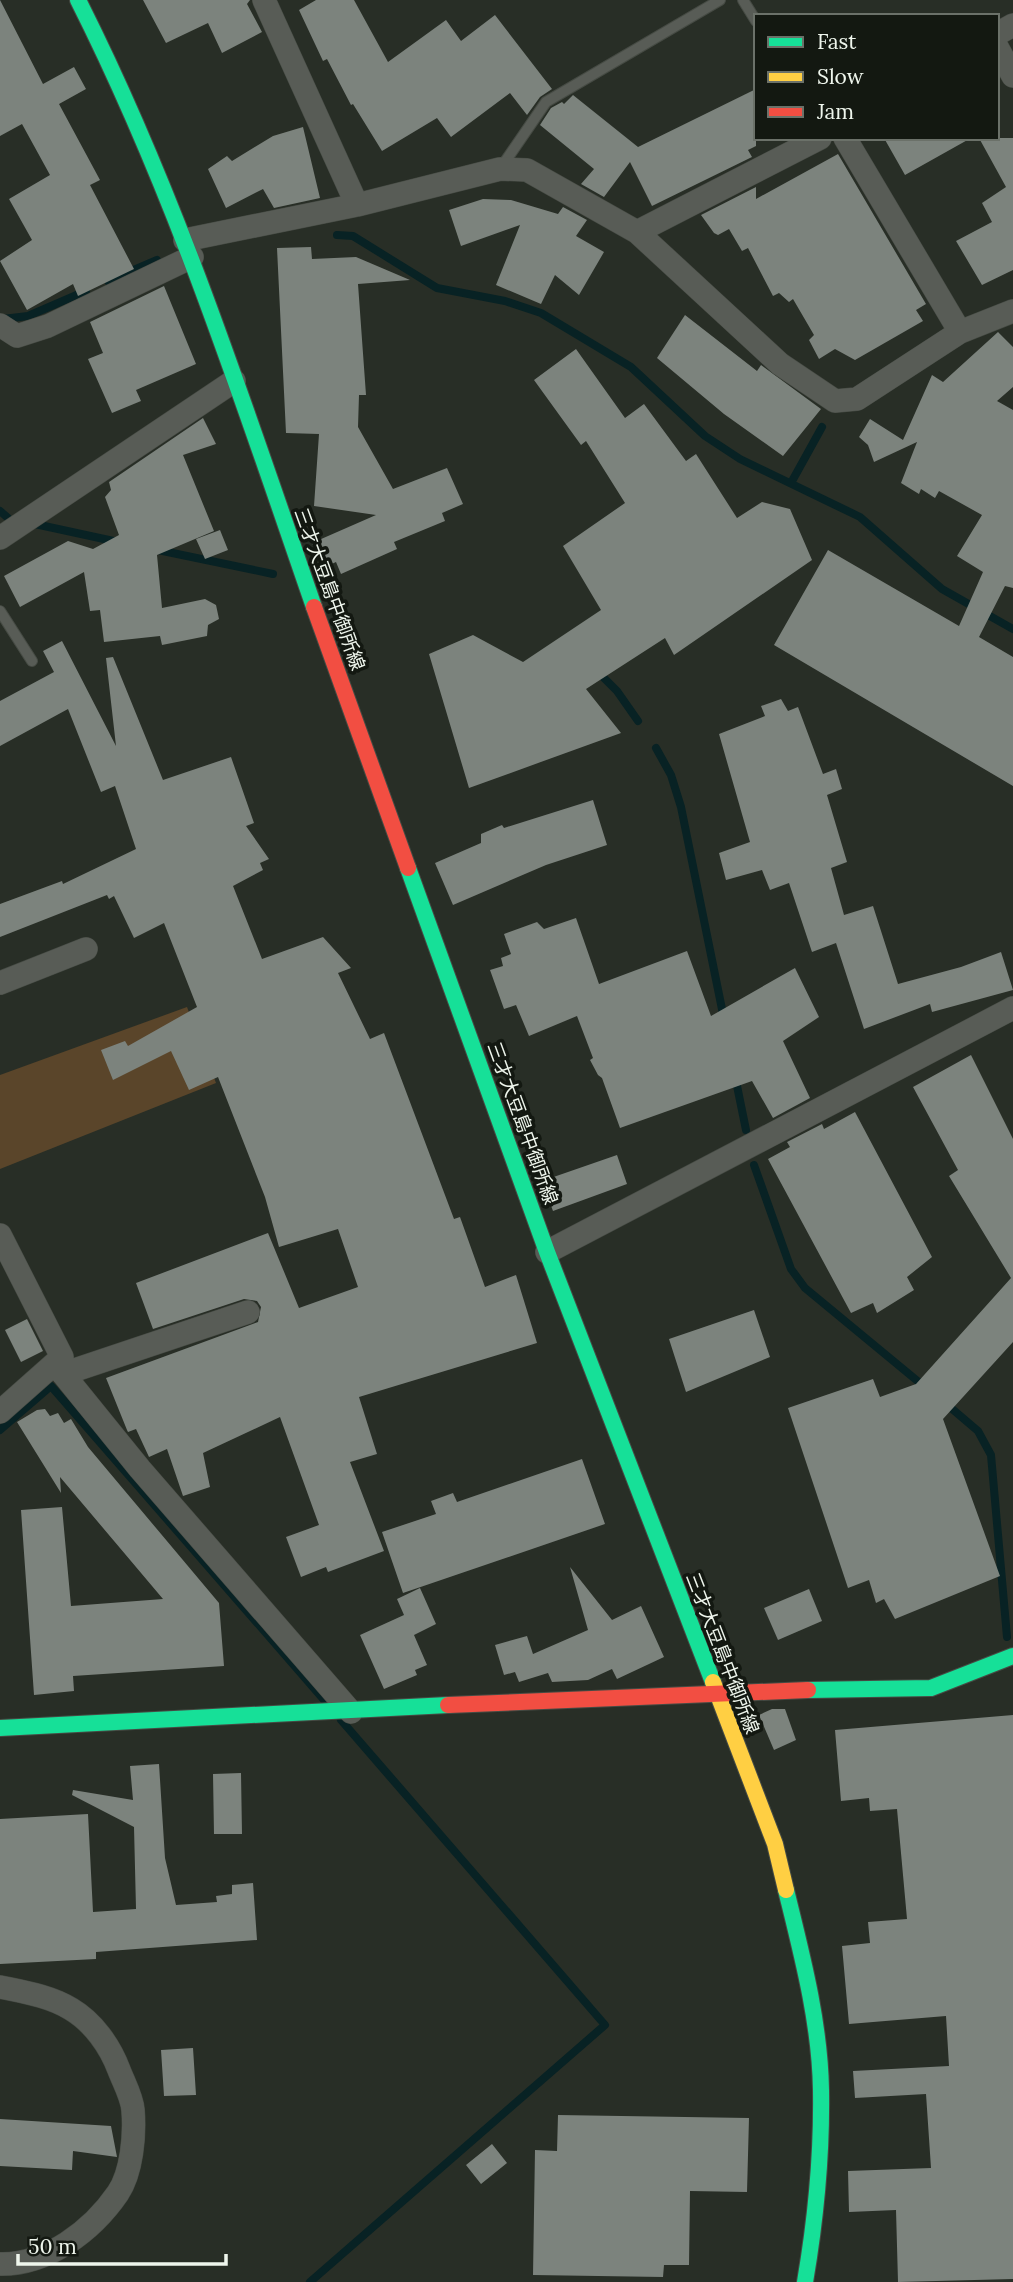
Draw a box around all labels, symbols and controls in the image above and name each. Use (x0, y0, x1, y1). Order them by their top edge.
legend (754, 14, 999, 140)
text: Fast (817, 28, 857, 55)
text: Slow (817, 63, 864, 90)
text: Jam (816, 98, 854, 125)
street label: 三才大豆島中御所線 (289, 505, 371, 673)
street label: 三才大豆島中御所線 (482, 1039, 564, 1207)
street label: 三才大豆島中御所線 (681, 1569, 765, 1737)
scale bar (18, 2222, 226, 2266)
text: 50 m (28, 2233, 77, 2260)

